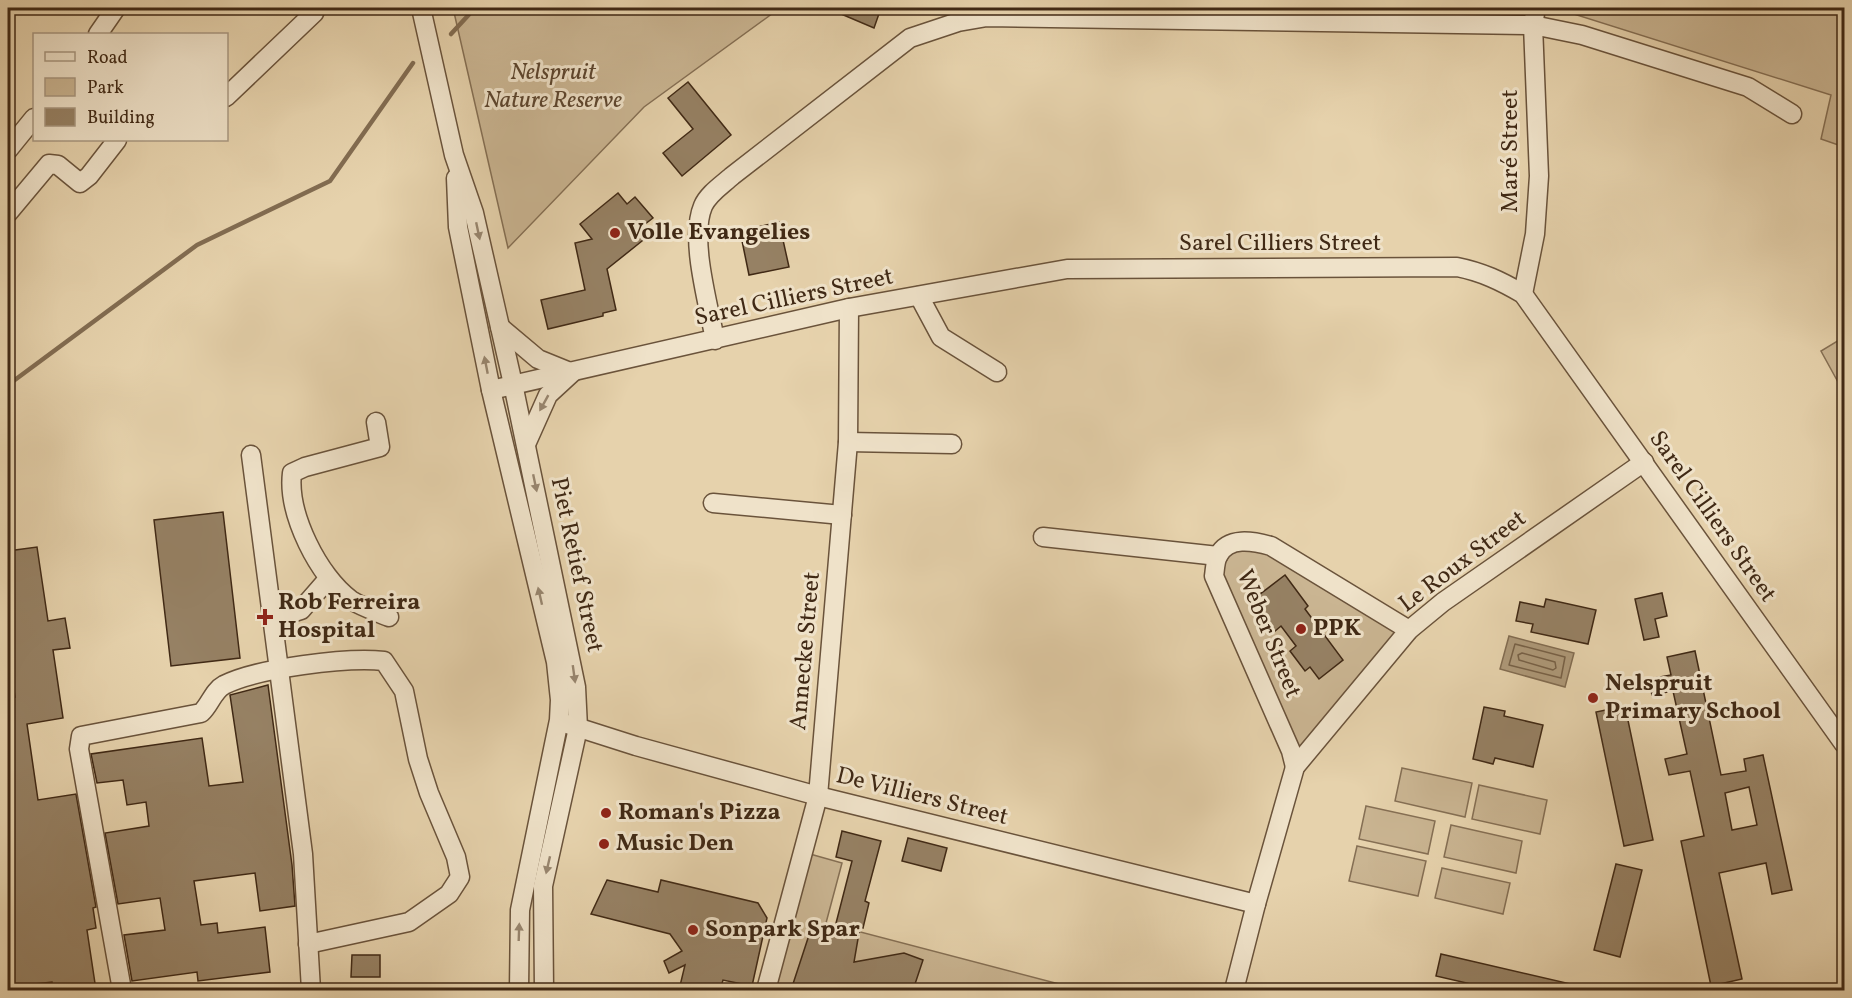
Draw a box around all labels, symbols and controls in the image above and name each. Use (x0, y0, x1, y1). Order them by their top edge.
legend (33, 33, 228, 141)
text: Road (87, 46, 128, 71)
park label: Nelspruit Nature Reserve (484, 56, 622, 118)
text: Park (87, 76, 124, 101)
street label: Maré Street (1494, 89, 1528, 213)
text: Building (87, 106, 155, 131)
place label: Volle Evangelies (627, 216, 810, 250)
one-way arrow (473, 222, 483, 240)
marker: Volle Evangelies (608, 226, 622, 240)
street label: Sarel Cilliers Street (1179, 227, 1381, 261)
street label: Sarel Cilliers Street (691, 260, 897, 336)
one-way arrow (481, 356, 490, 375)
one-way arrow (539, 395, 549, 412)
street label: Sarel Cilliers Street (1640, 424, 1784, 610)
one-way arrow (530, 473, 540, 492)
street label: Piet Retief Street (541, 474, 611, 656)
street label: Le Roux Street (1392, 503, 1534, 621)
street label: Weber Street (1227, 565, 1309, 703)
street label: Annecke Street (782, 570, 830, 732)
place label: Rob Ferreira Hospital (278, 586, 420, 648)
one-way arrow (535, 586, 544, 605)
marker: Rob Ferreira Hospital (256, 608, 274, 626)
place label: PPK (1313, 612, 1362, 646)
marker: PPK (1294, 622, 1308, 636)
one-way arrow (569, 664, 578, 683)
place label: Nelspruit Primary School (1605, 667, 1781, 729)
marker: Nelspruit Primary School (1586, 691, 1600, 705)
street label: De Villiers Street (832, 759, 1012, 835)
place label: Roman's Pizza (618, 796, 781, 830)
marker: Roman's Pizza (599, 806, 613, 820)
place label: Music Den (616, 827, 734, 861)
marker: Music Den (597, 837, 611, 851)
one-way arrow (542, 856, 552, 874)
place label: Sonpark Spar (705, 913, 860, 947)
one-way arrow (515, 923, 524, 942)
marker: Sonpark Spar (686, 923, 700, 937)

